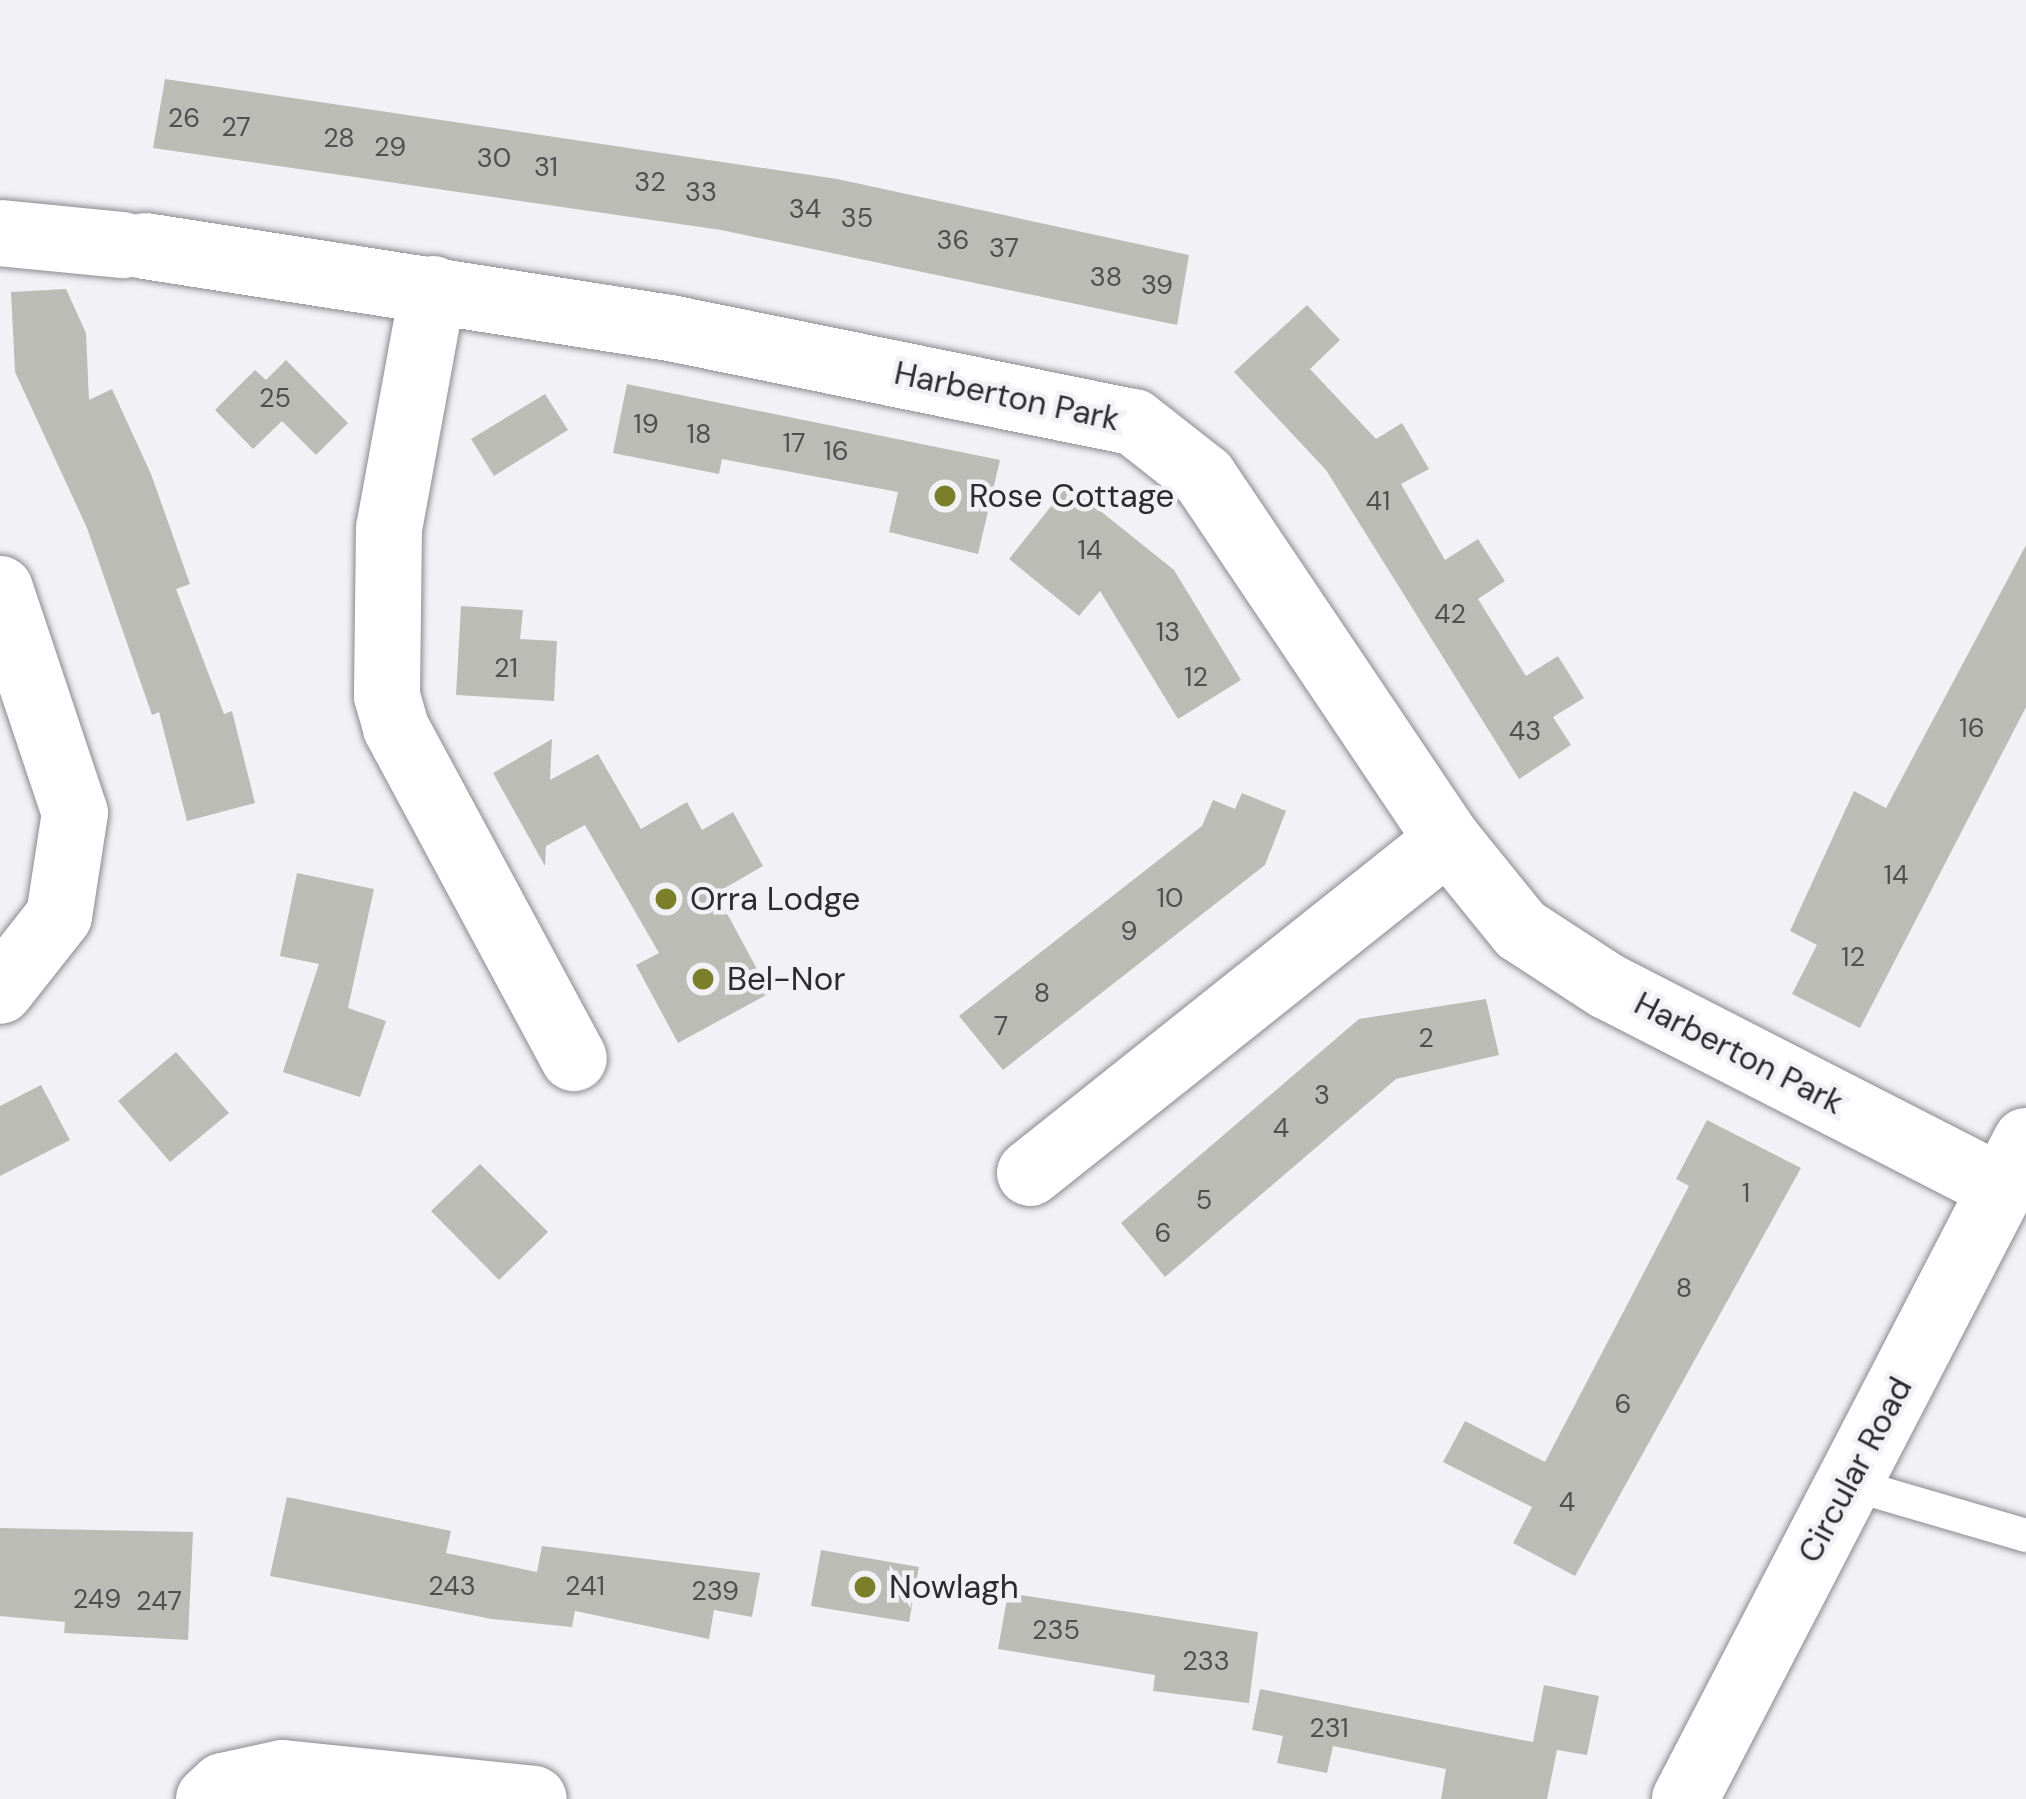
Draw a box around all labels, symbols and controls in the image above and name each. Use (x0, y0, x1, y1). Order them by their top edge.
house number: 26 (168, 102, 200, 134)
house number: 27 (221, 111, 251, 143)
house number: 28 (323, 122, 355, 154)
house number: 29 (374, 131, 406, 163)
house number: 30 (477, 142, 511, 174)
house number: 31 (534, 151, 558, 183)
house number: 32 (634, 166, 666, 198)
house number: 33 (685, 176, 717, 208)
house number: 34 (789, 193, 821, 225)
house number: 35 (841, 202, 873, 234)
house number: 36 (937, 224, 969, 256)
house number: 37 (989, 232, 1019, 264)
house number: 38 (1090, 261, 1122, 293)
house number: 39 (1141, 269, 1173, 301)
street label: Harberton Park (891, 353, 1123, 439)
house number: 25 (259, 382, 291, 414)
house number: 19 (633, 408, 659, 440)
house number: 18 (687, 418, 711, 450)
house number: 17 (783, 427, 805, 459)
house number: 16 (823, 435, 849, 467)
place label: Rose Cottage (969, 476, 1174, 516)
marker: Rose Cottage (932, 483, 958, 509)
house number: 41 (1366, 485, 1390, 517)
house number: 14 (1078, 534, 1102, 566)
house number: 42 (1434, 598, 1466, 630)
house number: 13 (1156, 616, 1180, 648)
house number: 21 (494, 652, 518, 684)
house number: 12 (1184, 661, 1208, 693)
house number: 16 (1959, 712, 1985, 744)
house number: 43 (1509, 715, 1541, 747)
house number: 14 (1884, 859, 1908, 891)
place label: Orra Lodge (690, 879, 860, 919)
house number: 10 (1157, 882, 1183, 914)
marker: Orra Lodge (653, 886, 679, 912)
house number: 9 (1121, 915, 1137, 947)
house number: 12 (1841, 941, 1865, 973)
place label: Bel-Nor (727, 959, 845, 999)
marker: Bel-Nor (690, 966, 716, 992)
house number: 8 (1034, 977, 1050, 1009)
street label: Harberton Park (1628, 983, 1850, 1123)
house number: 7 (994, 1010, 1008, 1042)
house number: 2 (1418, 1022, 1434, 1054)
house number: 3 (1314, 1079, 1330, 1111)
house number: 4 (1273, 1112, 1289, 1144)
house number: 1 (1742, 1177, 1750, 1209)
house number: 5 (1196, 1184, 1212, 1216)
house number: 6 (1155, 1217, 1171, 1249)
house number: 8 (1676, 1272, 1692, 1304)
street label: Circular Road (1790, 1371, 1920, 1569)
house number: 6 (1615, 1388, 1631, 1420)
house number: 4 (1559, 1486, 1575, 1518)
place label: Nowlagh (889, 1567, 1019, 1607)
house number: 243 (428, 1570, 476, 1602)
house number: 241 (565, 1570, 605, 1602)
marker: Nowlagh (852, 1574, 878, 1600)
house number: 239 (691, 1575, 739, 1607)
house number: 249 (73, 1583, 121, 1615)
house number: 247 (136, 1585, 182, 1617)
house number: 235 (1032, 1614, 1080, 1646)
house number: 233 (1182, 1645, 1230, 1677)
house number: 231 (1309, 1712, 1349, 1744)

